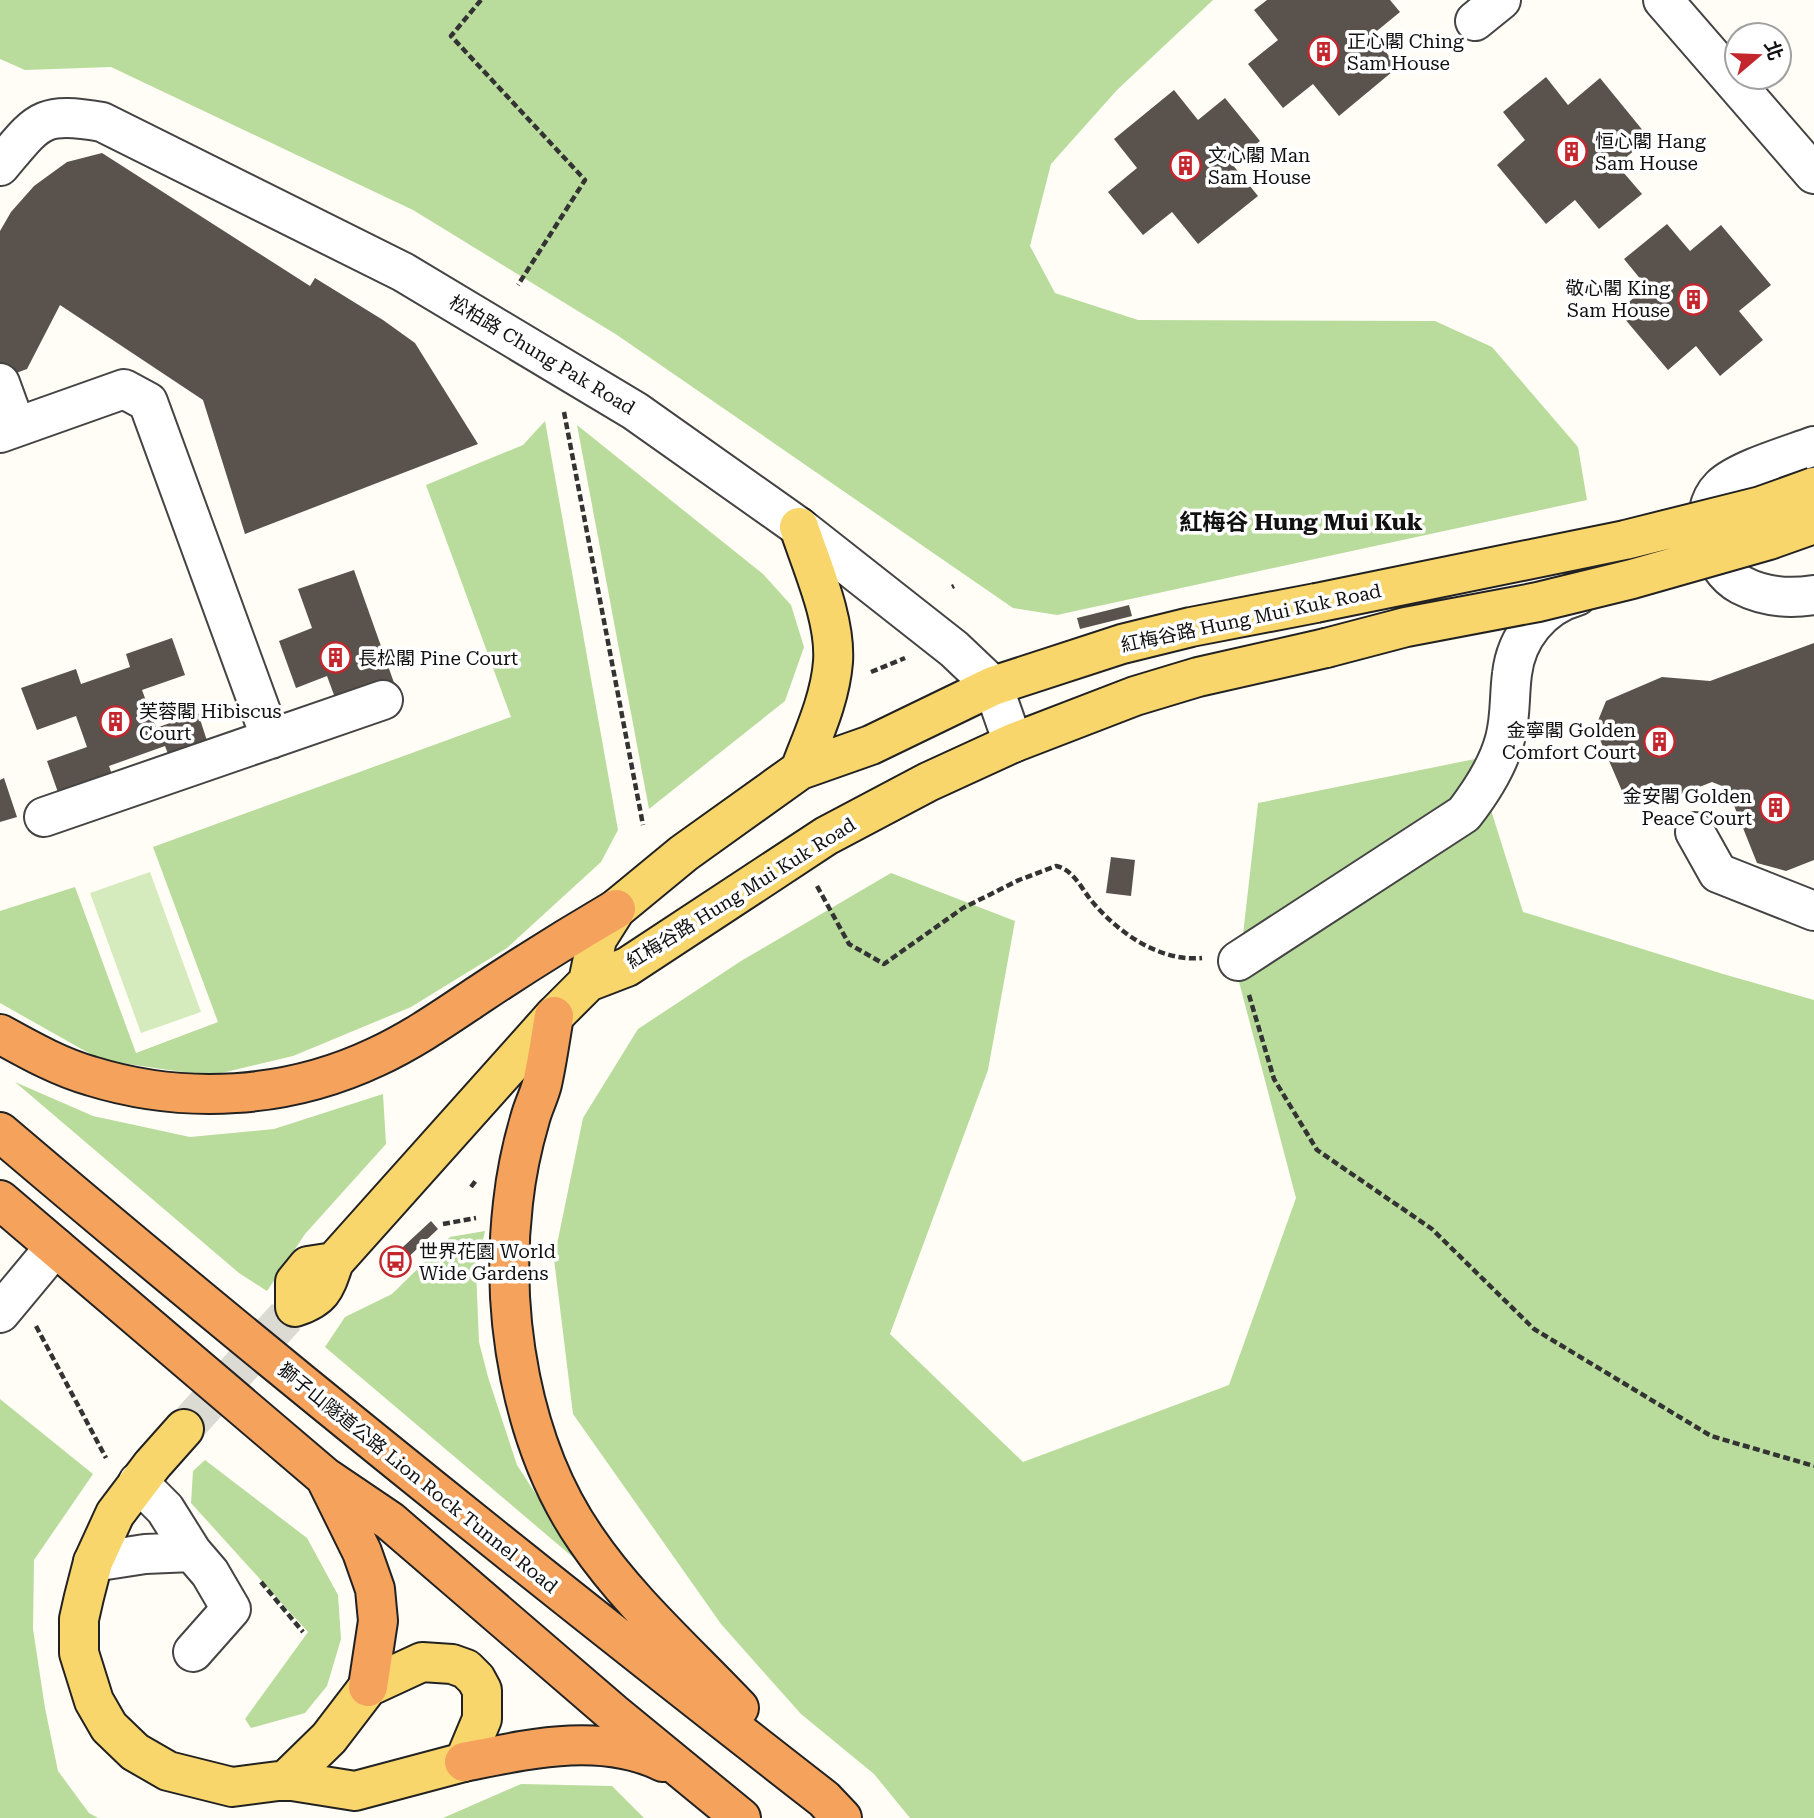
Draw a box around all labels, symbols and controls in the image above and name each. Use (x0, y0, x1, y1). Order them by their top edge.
north arrow (1723, 21, 1793, 91)
place label: 正心閣 Ching Sam House (1347, 30, 1464, 75)
building icon: 正心閣 Ching Sam House (1307, 35, 1341, 69)
text: 北 (1760, 38, 1788, 63)
place label: 恒心閣 Hang Sam House (1595, 130, 1706, 175)
building icon: 恒心閣 Hang Sam House (1555, 135, 1589, 169)
place label: 文心閣 Man Sam House (1208, 144, 1311, 189)
building icon: 文心閣 Man Sam House (1168, 149, 1202, 183)
place label: 敬心閣 King Sam House (1565, 277, 1670, 322)
building icon: 敬心閣 King Sam House (1676, 282, 1710, 316)
street label: 松柏路 Chung Pak Road (445, 290, 639, 420)
district label: 紅梅谷 Hung Mui Kuk (1179, 509, 1423, 536)
street label: 紅梅谷路 Hung Mui Kuk Road (1119, 579, 1383, 657)
building icon: 長松閣 Pine Court (318, 641, 352, 675)
place label: 長松閣 Pine Court (358, 647, 518, 670)
place label: 芙蓉閣 Hibiscus Court (139, 700, 282, 745)
building icon: 芙蓉閣 Hibiscus Court (99, 705, 133, 739)
place label: 金寧閣 Golden Comfort Court (1502, 719, 1636, 764)
building icon: 金寧閣 Golden Comfort Court (1642, 724, 1676, 758)
place label: 金安閣 Golden Peace Court (1623, 785, 1752, 830)
building icon: 金安閣 Golden Peace Court (1758, 790, 1792, 824)
street label: 紅梅谷路 Hung Mui Kuk Road (622, 813, 860, 973)
place label: 世界花園 World Wide Gardens (419, 1240, 556, 1285)
bus stop icon: 世界花園 World Wide Gardens (379, 1245, 413, 1279)
street label: 獅子山隧道公路 Lion Rock Tunnel Road (274, 1358, 562, 1598)

